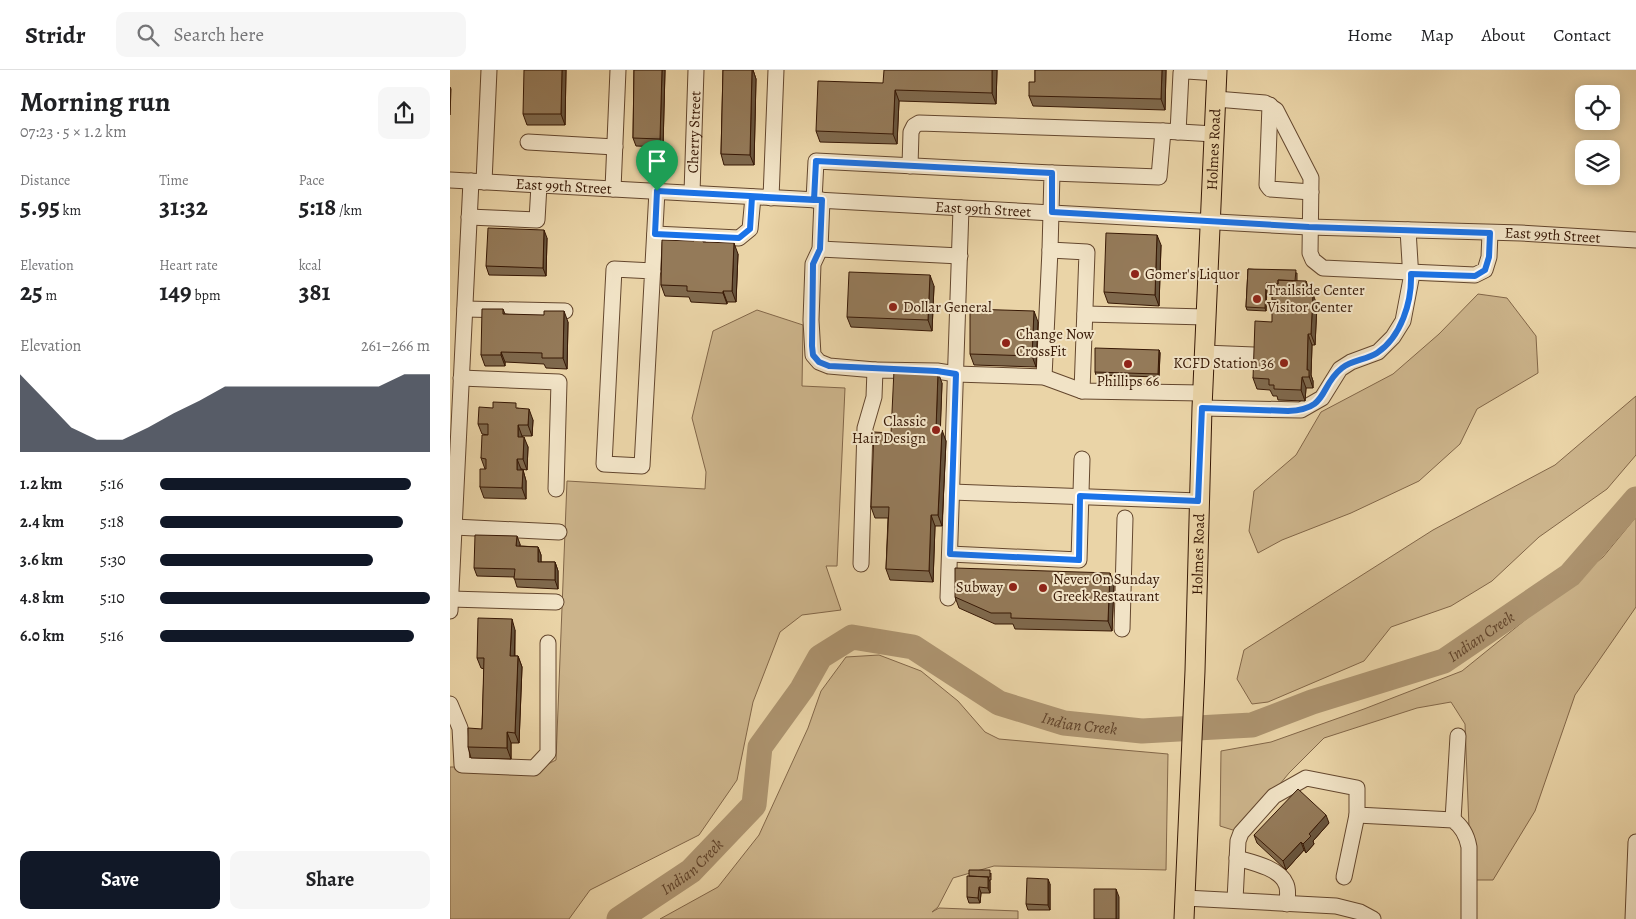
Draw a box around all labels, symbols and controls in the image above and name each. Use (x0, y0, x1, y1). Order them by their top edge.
search box (116, 12, 466, 57)
text: Stridr (25, 19, 86, 51)
icon: search (134, 21, 162, 49)
text: Search here (174, 22, 264, 48)
text: Home (1347, 23, 1392, 47)
text: Map (1420, 23, 1453, 47)
text: About (1481, 23, 1525, 47)
text: Contact (1553, 23, 1611, 47)
text: Morning run (20, 83, 170, 121)
map controls (1575, 85, 1620, 185)
button: locate (1575, 85, 1620, 130)
button: share (378, 87, 430, 139)
street label: Cherry Street (683, 90, 705, 174)
street label: Holmes Road (1202, 107, 1225, 191)
text: 07:23 · 5 × 1.2 km (20, 121, 127, 143)
pin (636, 140, 678, 191)
button: layers (1575, 140, 1620, 185)
icon: arrive (643, 147, 671, 175)
text: Distance (20, 171, 70, 190)
text: Time (159, 171, 188, 190)
text: Pace (299, 171, 325, 190)
street label: East 99th Street (515, 174, 612, 199)
text: 5.95 (20, 190, 60, 224)
text: 31:32 (159, 190, 208, 224)
text: 5:18 (299, 190, 336, 224)
street label: East 99th Street (935, 197, 1032, 222)
text: km (60, 201, 81, 220)
text: /km (336, 201, 362, 220)
street label: East 99th Street (1504, 223, 1601, 248)
text: Elevation (20, 256, 74, 275)
text: Heart rate (159, 256, 218, 275)
text: kcal (299, 256, 321, 275)
place label: Gomer's Liquor (1145, 264, 1240, 284)
marker: Gomer's Liquor (1129, 268, 1141, 280)
text: 25 (20, 275, 43, 309)
text: 149 (159, 275, 192, 309)
text: 381 (299, 275, 330, 309)
place label: Trailside Center Visitor Center (1266, 280, 1365, 317)
text: m (43, 286, 57, 305)
text: bpm (192, 286, 221, 305)
marker: Trailside Center Visitor Center (1251, 293, 1263, 305)
place label: Dollar General (903, 297, 992, 317)
marker: Dollar General (887, 301, 899, 313)
place label: Change Now CrossFit (1016, 324, 1095, 361)
text: Elevation (20, 335, 81, 357)
text: 261–266 m (361, 335, 430, 357)
marker: Change Now CrossFit (1000, 337, 1012, 349)
place label: KCFD Station 36 (1173, 353, 1274, 373)
marker: KCFD Station 36 (1278, 357, 1290, 369)
marker: Phillips 66 (1122, 358, 1134, 370)
place label: Phillips 66 (1097, 371, 1159, 391)
place label: Classic Hair Design (852, 411, 926, 448)
marker: Classic Hair Design (930, 424, 942, 436)
text: 1.2 km (20, 473, 62, 495)
text: 5:16 (100, 473, 124, 495)
text: 2.4 km (20, 511, 64, 533)
text: 5:18 (100, 511, 124, 533)
street label: Holmes Road (1187, 512, 1209, 595)
text: 3.6 km (20, 549, 63, 571)
text: 5:30 (100, 549, 126, 571)
place label: Never On Sunday Greek Restaurant (1053, 569, 1160, 606)
place label: Subway (956, 577, 1003, 597)
marker: Subway (1007, 581, 1019, 593)
marker: Never On Sunday Greek Restaurant (1037, 582, 1049, 594)
text: 4.8 km (20, 587, 64, 609)
text: 5:10 (100, 587, 125, 609)
water label: Indian Creek (1443, 606, 1519, 667)
text: 6.0 km (20, 625, 64, 647)
text: 5:16 (100, 625, 124, 647)
water label: Indian Creek (1039, 707, 1118, 740)
water label: Indian Creek (657, 834, 728, 900)
button: Save (20, 851, 220, 909)
button: Share (230, 851, 430, 909)

